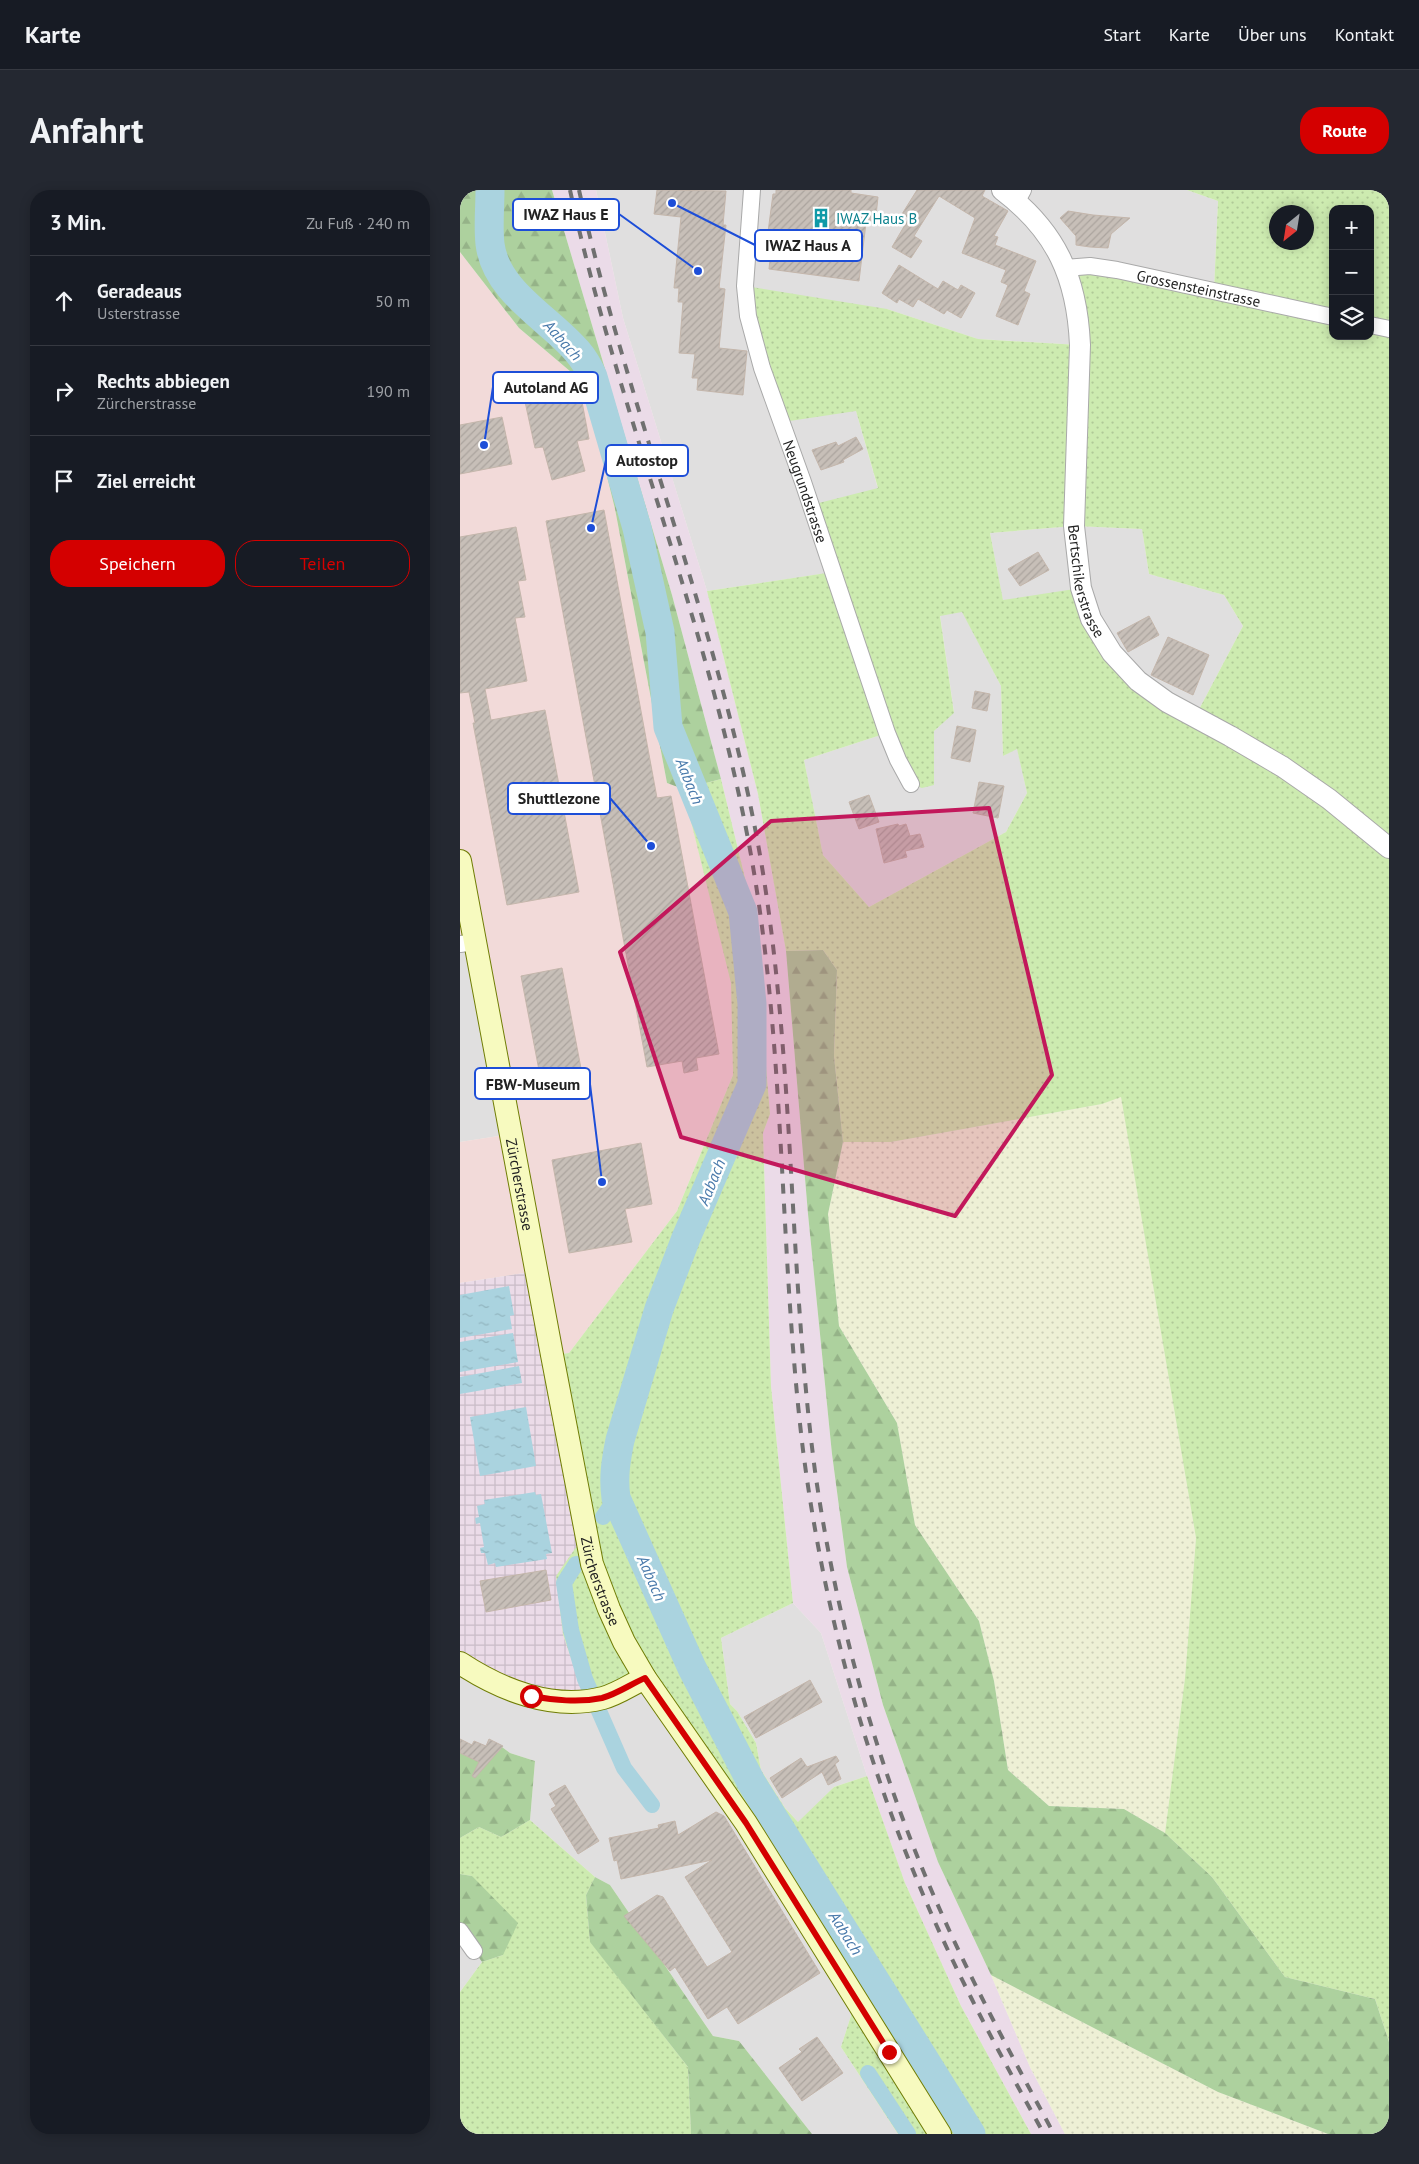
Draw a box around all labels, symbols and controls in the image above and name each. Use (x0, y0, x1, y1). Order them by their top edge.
text: Karte (25, 19, 81, 50)
text: Start (1103, 23, 1141, 46)
text: Karte (1169, 23, 1210, 46)
text: Über uns (1238, 23, 1307, 46)
text: Kontakt (1335, 23, 1394, 46)
text: Anfahrt (30, 107, 143, 153)
button: Route (1300, 107, 1389, 154)
callout: IWAZ Haus E (513, 199, 619, 230)
text: IWAZ Haus E (523, 204, 609, 224)
north arrow (1269, 205, 1314, 250)
map controls (1329, 205, 1374, 340)
button: + (1329, 205, 1374, 250)
building icon: IWAZ Haus B (810, 207, 832, 229)
text: 3 Min. (50, 209, 106, 236)
place label: IWAZ Haus B (836, 209, 917, 228)
text: Zu Fuß · 240 m (306, 213, 410, 233)
callout: IWAZ Haus A (755, 230, 862, 261)
text: IWAZ Haus A (765, 235, 851, 255)
button: − (1329, 250, 1374, 295)
street label: Grossensteinstrasse (1135, 265, 1262, 310)
text: Geradeaus (97, 279, 182, 303)
icon: ahead (50, 287, 78, 315)
text: 50 m (375, 291, 410, 311)
button: layers (1329, 295, 1374, 340)
text: Usterstrasse (97, 303, 180, 323)
water label: Aabach (539, 315, 586, 365)
text: Rechts abbiegen (97, 369, 230, 393)
callout: Autoland AG (493, 372, 598, 403)
icon: right (50, 377, 78, 405)
text: Autoland AG (504, 377, 589, 397)
text: 190 m (367, 381, 410, 401)
text: Zürcherstrasse (97, 393, 196, 413)
street label: Neugrundstrasse (779, 437, 832, 545)
callout: Autostop (606, 445, 688, 476)
text: Autostop (616, 450, 678, 470)
icon: arrive (50, 467, 78, 495)
text: Ziel erreicht (97, 469, 195, 493)
street label: Bertschikerstrasse (1064, 523, 1110, 641)
button: Speichern (50, 540, 225, 587)
button: Teilen (235, 540, 410, 587)
water label: Aabach (671, 754, 708, 807)
callout: Shuttlezone (508, 783, 610, 814)
text: Shuttlezone (518, 788, 600, 808)
callout: FBW-Museum (475, 1068, 590, 1099)
text: FBW-Museum (486, 1074, 580, 1094)
street label: Zürcherstrasse (502, 1137, 538, 1232)
water label: Aabach (692, 1156, 729, 1209)
street label: Zürcherstrasse (577, 1535, 625, 1629)
water label: Aabach (633, 1551, 671, 1604)
route start (520, 1685, 543, 1708)
water label: Aabach (824, 1907, 867, 1959)
route end (878, 2041, 901, 2064)

